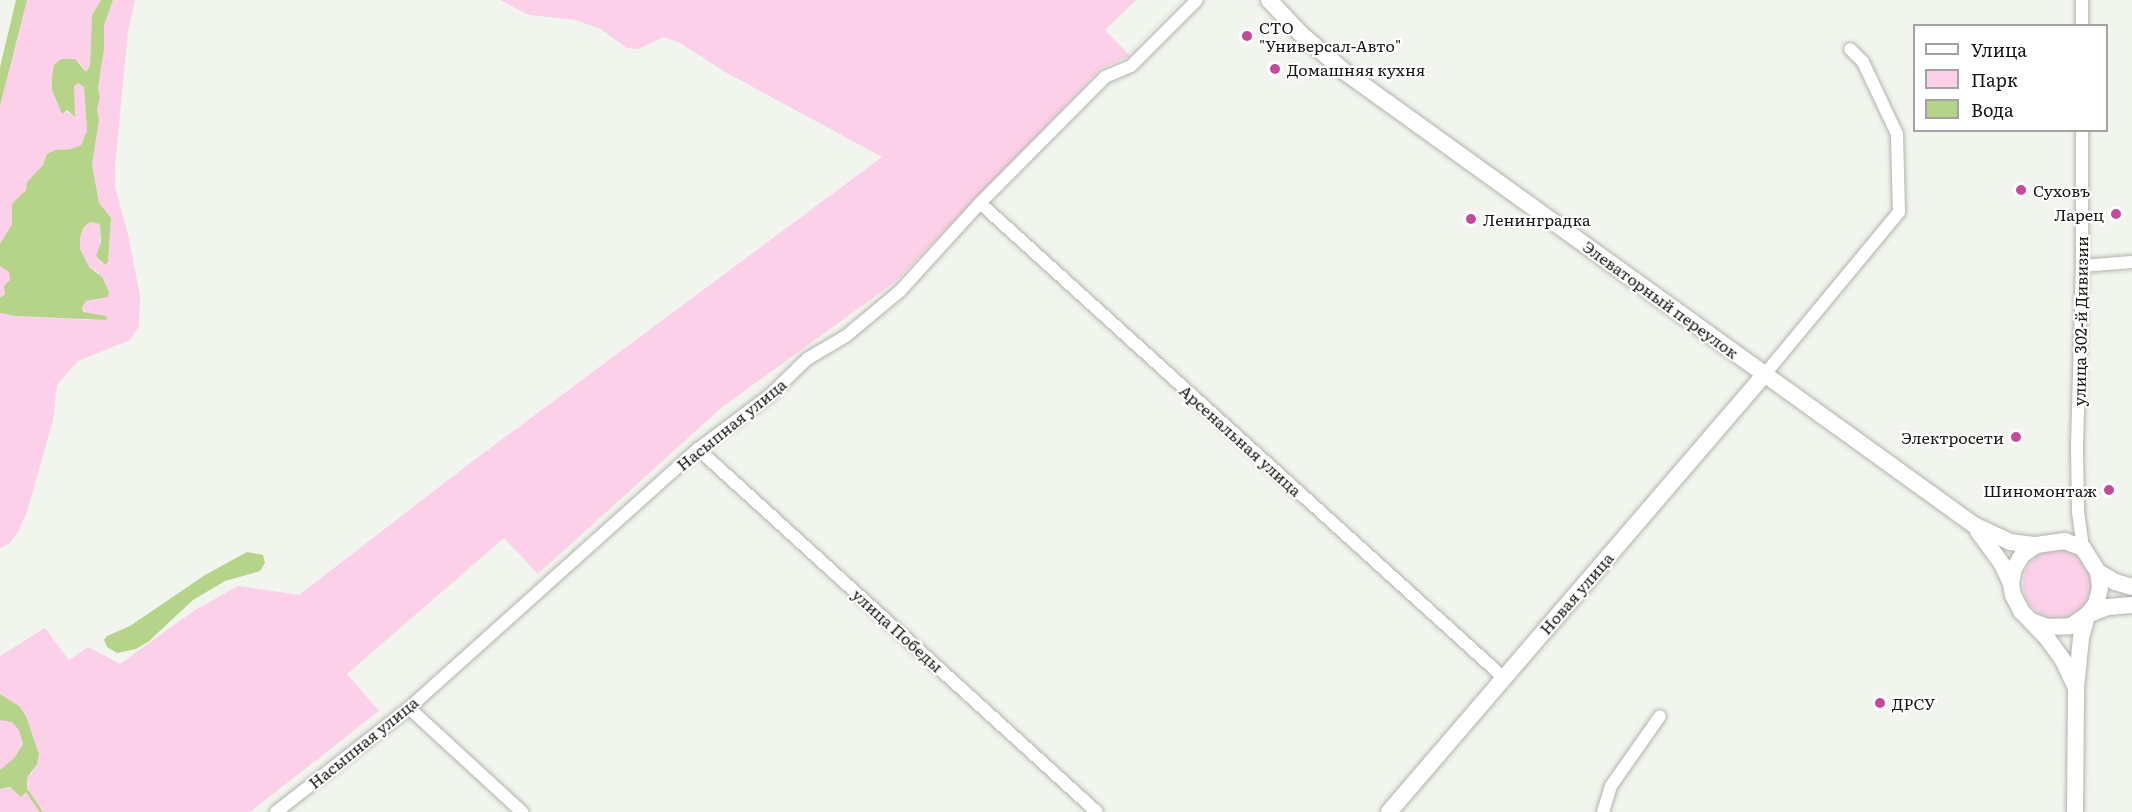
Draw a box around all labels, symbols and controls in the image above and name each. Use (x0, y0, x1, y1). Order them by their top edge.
place label: СТО "Универсал-Авто" (1259, 17, 1401, 55)
legend (1913, 24, 2108, 132)
marker: СТО "Универсал-Авто" (1240, 29, 1254, 43)
text: Улица (1971, 36, 2027, 63)
place label: Домашняя кухня (1287, 59, 1425, 79)
marker: Домашняя кухня (1268, 62, 1282, 76)
text: Парк (1971, 66, 2018, 93)
text: Вода (1971, 96, 2014, 123)
place label: Суховъ (2033, 180, 2090, 200)
marker: Суховъ (2014, 183, 2028, 197)
place label: Ларец (2054, 204, 2104, 224)
marker: Ларец (2109, 207, 2123, 221)
place label: Ленинградка (1483, 209, 1591, 229)
marker: Ленинградка (1464, 212, 1478, 226)
street label: Элеваторный переулок (1580, 236, 1742, 362)
street label: улица 302-й Дивизии (2069, 236, 2091, 406)
street label: Насыпная улица (672, 374, 790, 474)
street label: Арсенальная улица (1176, 380, 1306, 500)
place label: Электросети (1901, 427, 2004, 447)
marker: Электросети (2009, 430, 2023, 444)
place label: Шиномонтаж (1983, 480, 2097, 500)
marker: Шиномонтаж (2102, 483, 2116, 497)
street label: Новая улица (1535, 548, 1617, 638)
street label: улица Победы (849, 584, 947, 676)
street label: Насыпная улица (304, 692, 422, 792)
place label: ДРСУ (1892, 693, 1935, 713)
marker: ДРСУ (1873, 696, 1887, 710)

